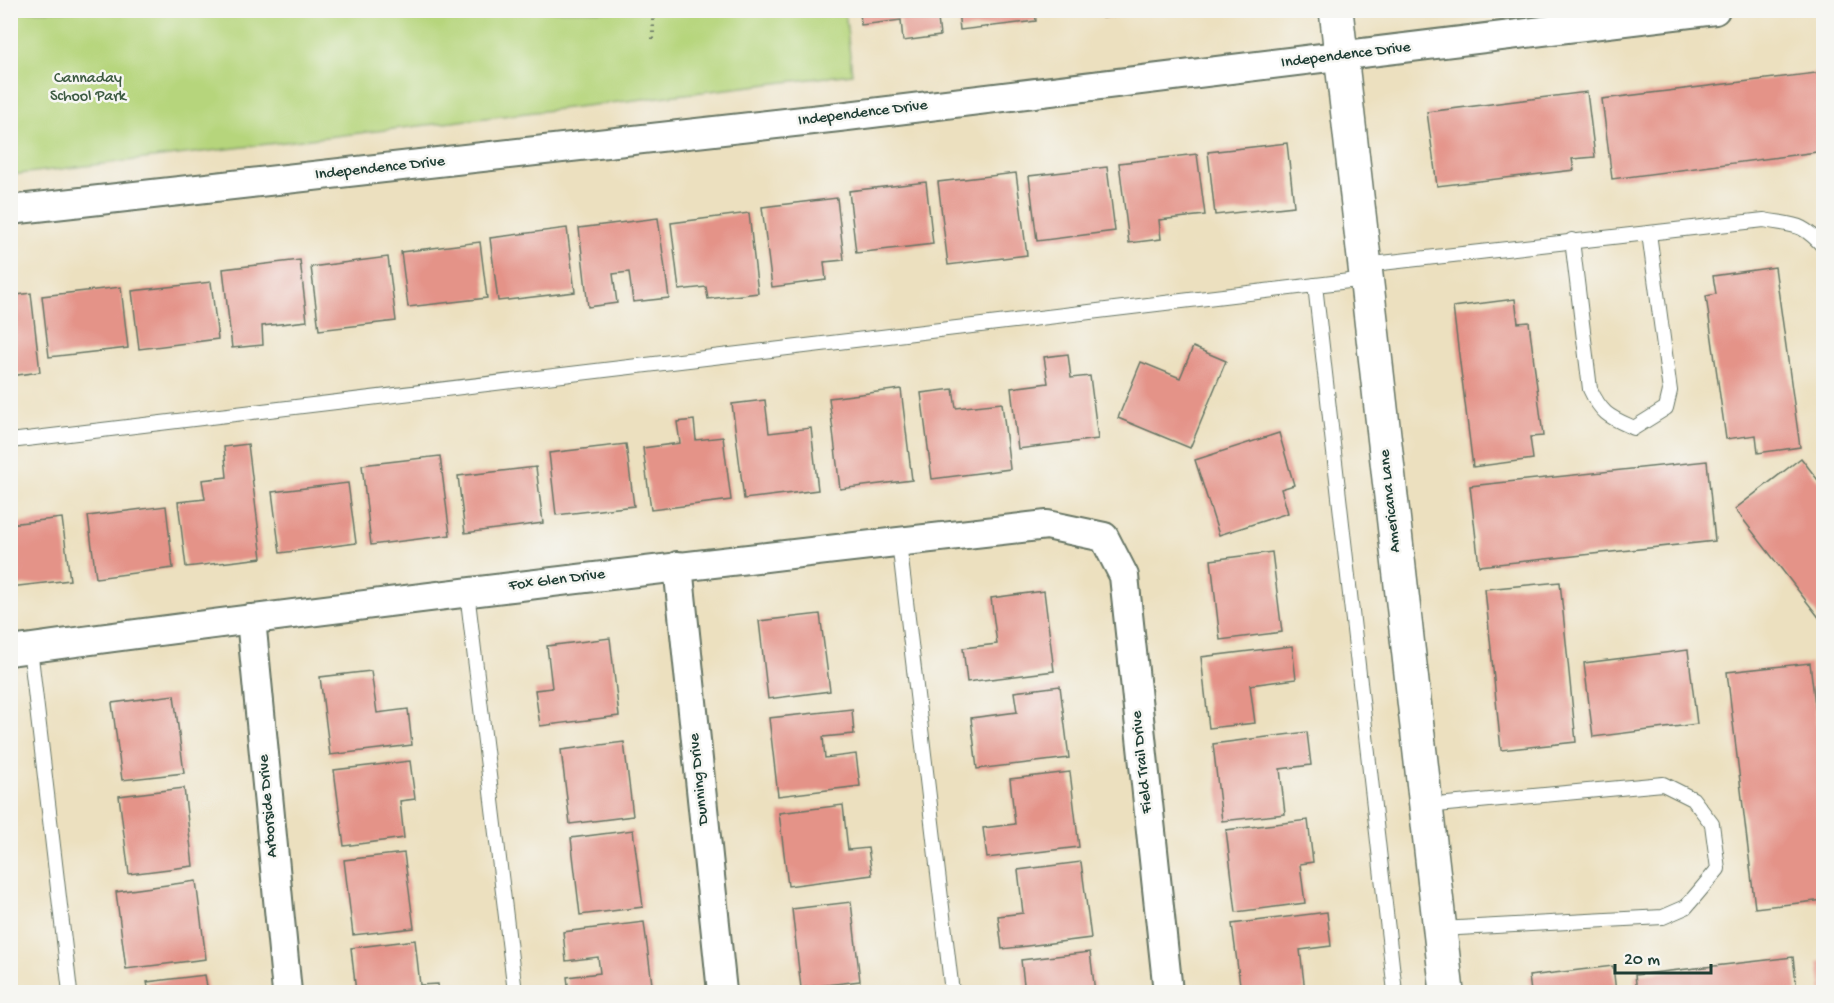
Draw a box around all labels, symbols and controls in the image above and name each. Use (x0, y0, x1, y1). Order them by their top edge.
street label: Independence Drive (1280, 39, 1413, 73)
park label: Cannaday School Park (50, 70, 128, 107)
street label: Independence Drive (797, 97, 930, 131)
street label: Independence Drive (314, 153, 447, 185)
street label: Americana Lane (1376, 448, 1406, 553)
street label: Fox Glen Drive (507, 566, 607, 596)
street label: Field Trail Drive (1128, 709, 1158, 815)
street label: Dunning Drive (686, 732, 714, 827)
street label: Arborside Drive (255, 753, 283, 858)
scale bar (1615, 937, 1711, 975)
text: 20 m (1624, 950, 1660, 971)

